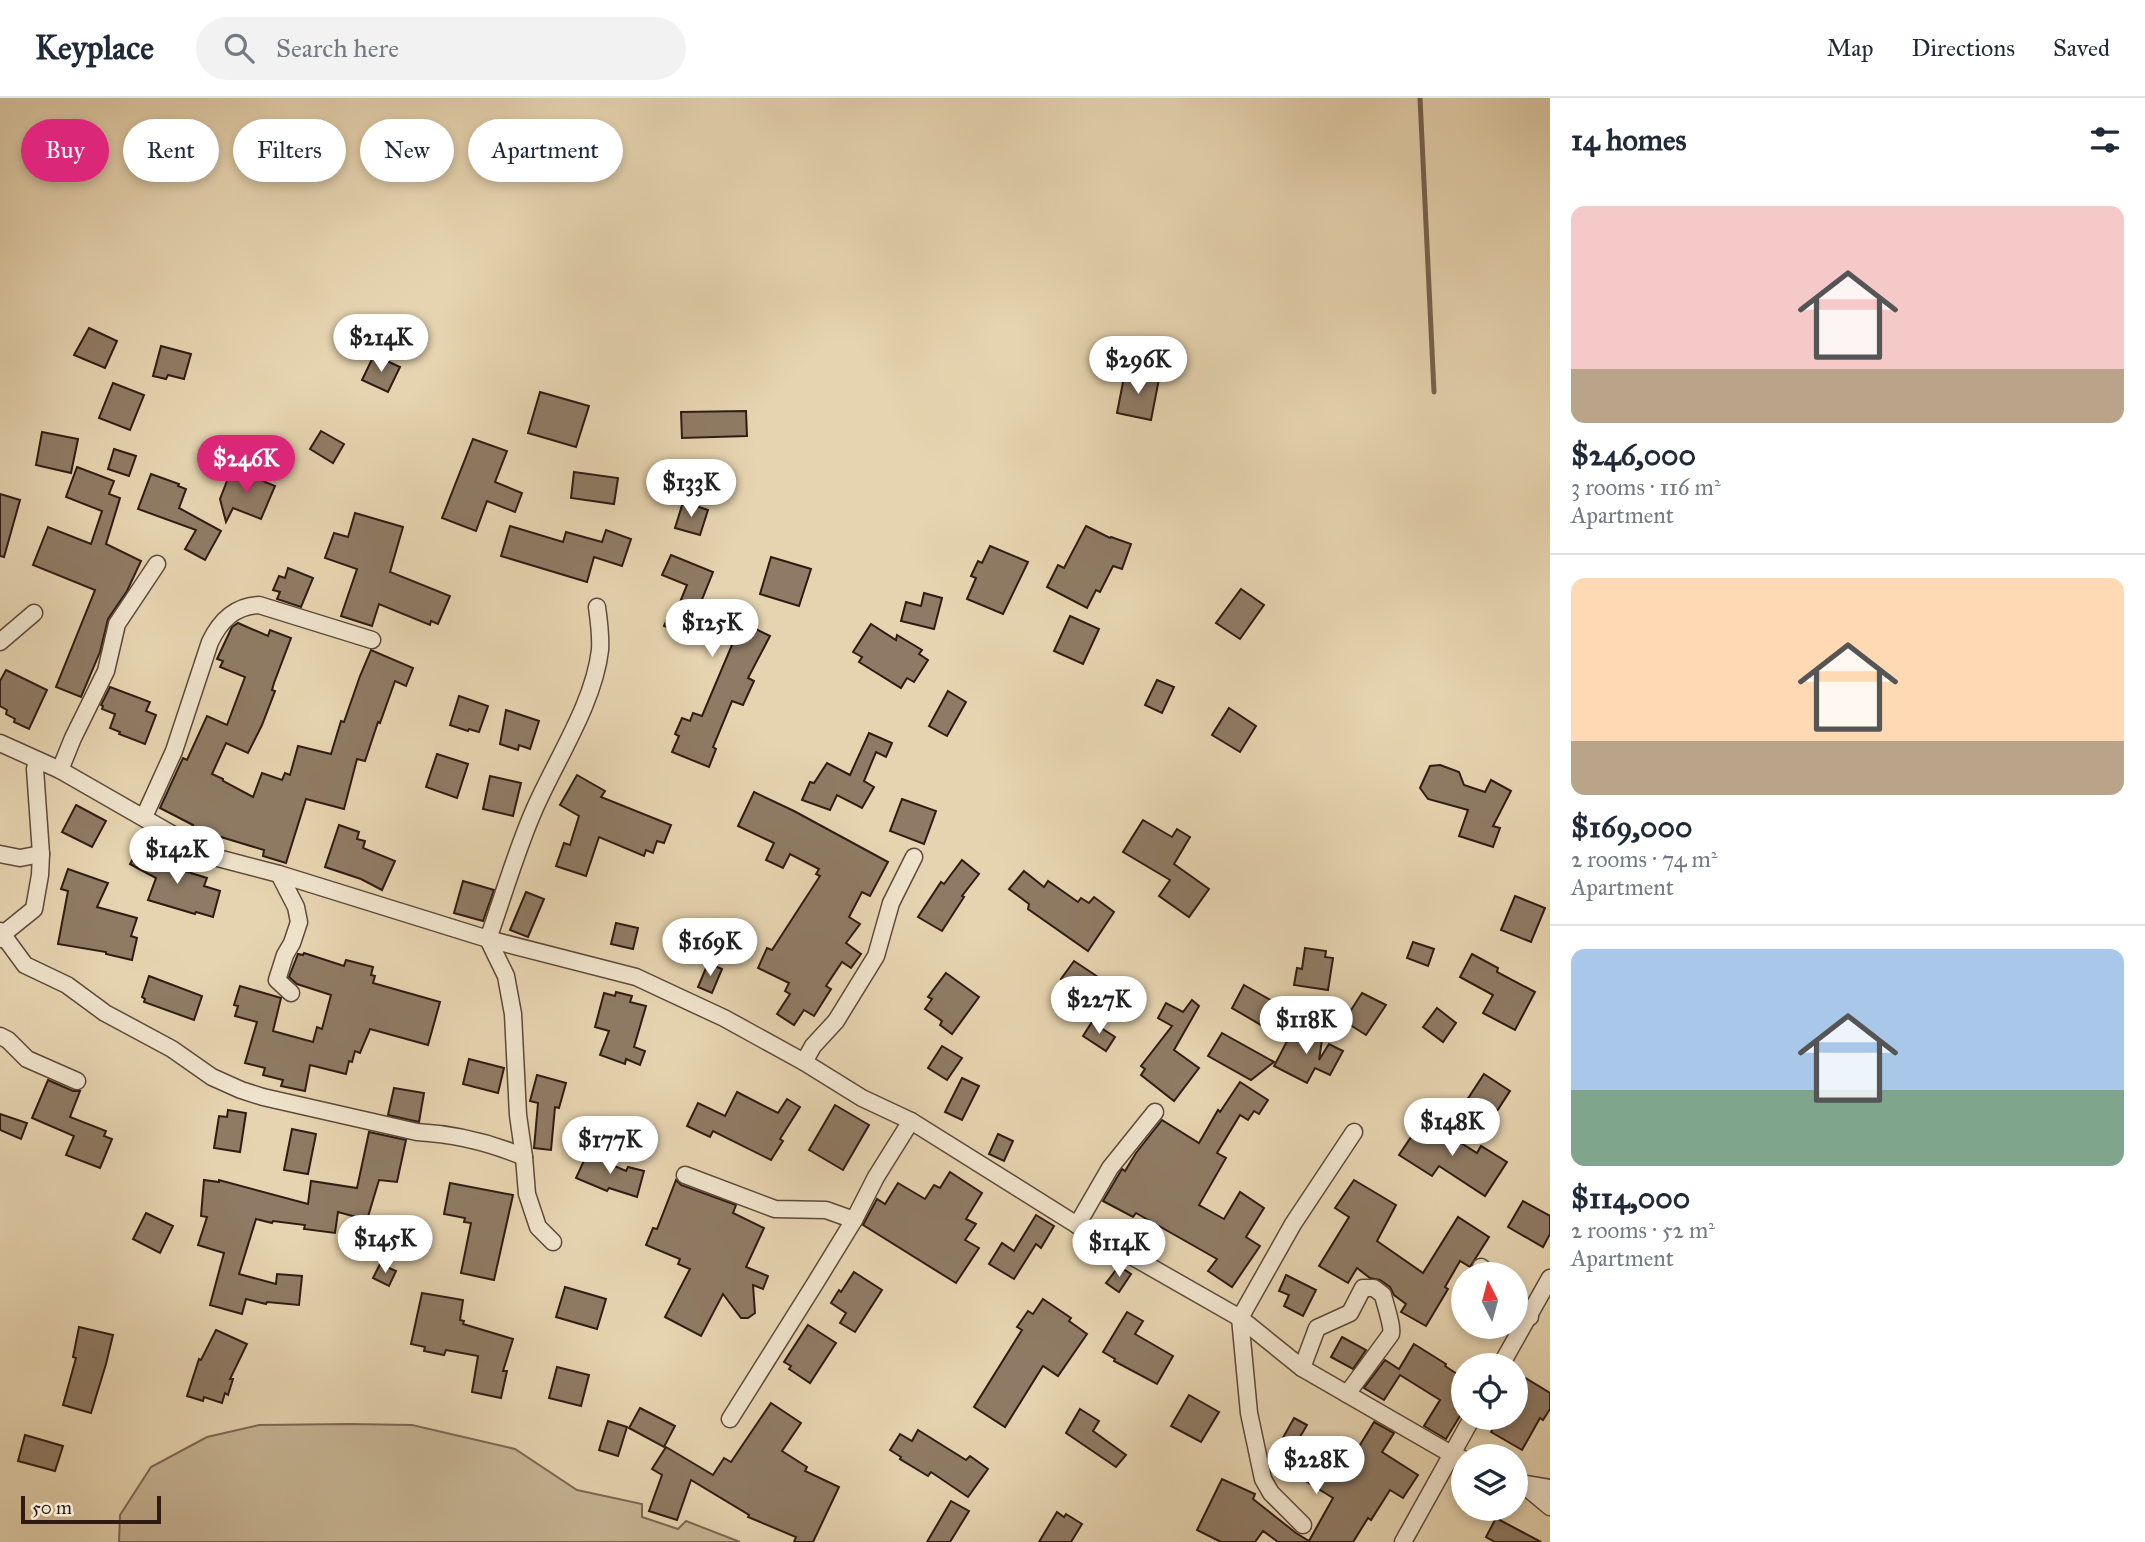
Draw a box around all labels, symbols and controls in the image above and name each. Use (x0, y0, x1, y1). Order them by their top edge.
search box (196, 17, 686, 80)
text: Keyplace (35, 28, 154, 68)
icon: search (220, 29, 258, 67)
text: Search here (276, 32, 399, 64)
text: Map (1827, 33, 1874, 63)
text: Directions (1912, 33, 2015, 63)
text: Saved (2053, 33, 2110, 63)
chip: Buy (21, 119, 109, 182)
chip: Rent (123, 119, 219, 182)
chip: Filters (233, 119, 346, 182)
chip: New (360, 119, 454, 182)
chip: Apartment (468, 119, 623, 182)
icon: filters (2086, 121, 2124, 159)
text: 14 homes (1571, 122, 1686, 158)
icon: home (1785, 252, 1911, 378)
pin: $214K (332, 314, 430, 374)
text: $214K (349, 323, 413, 351)
pin: $296K (1089, 336, 1187, 396)
text: $296K (1105, 345, 1171, 373)
pin: $246K (197, 436, 295, 495)
text: $246,000 (1571, 437, 1696, 473)
text: $246K (213, 444, 279, 472)
pin: $133K (642, 460, 740, 519)
text: $133K (662, 468, 720, 496)
text: 3 rooms · 116 m² (1571, 473, 1721, 501)
text: Apartment (1571, 501, 1674, 529)
pin: $125K (663, 600, 761, 659)
text: $125K (681, 608, 743, 636)
icon: home (1785, 624, 1911, 750)
text: $169,000 (1571, 809, 1692, 845)
pin: $142K (128, 826, 226, 886)
text: $142K (145, 835, 209, 863)
text: 2 rooms · 74 m² (1571, 845, 1717, 873)
text: Apartment (1571, 873, 1674, 901)
pin: $169K (661, 918, 759, 978)
text: $169K (678, 927, 742, 955)
pin: $227K (1050, 976, 1148, 1036)
text: $227K (1067, 985, 1131, 1013)
icon: home (1785, 995, 1911, 1121)
pin: $118K (1257, 996, 1355, 1056)
text: $118K (1276, 1005, 1336, 1033)
pin: $148K (1403, 1098, 1501, 1158)
text: $148K (1420, 1107, 1484, 1135)
pin: $177K (561, 1116, 659, 1176)
text: $177K (578, 1125, 642, 1153)
text: $114,000 (1571, 1180, 1690, 1216)
pin: $145K (336, 1216, 434, 1275)
text: 2 rooms · 52 m² (1571, 1216, 1715, 1244)
pin: $114K (1070, 1220, 1168, 1279)
text: $145K (354, 1224, 416, 1252)
text: $114K (1088, 1228, 1150, 1256)
text: Apartment (1571, 1244, 1674, 1272)
north arrow (1451, 1262, 1528, 1339)
map controls (1451, 1262, 1528, 1521)
button: locate (1451, 1353, 1528, 1430)
pin: $228K (1267, 1436, 1365, 1496)
button: layers (1451, 1444, 1528, 1521)
text: $228K (1284, 1445, 1348, 1473)
scale bar (21, 1493, 161, 1525)
text: 50 m (32, 1496, 72, 1519)

